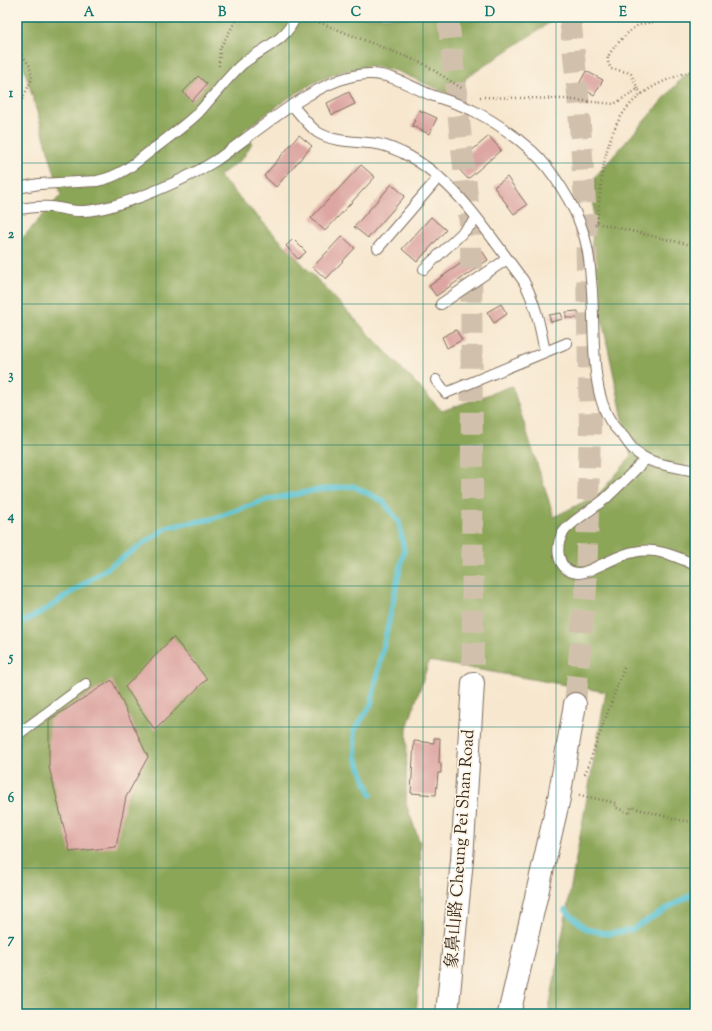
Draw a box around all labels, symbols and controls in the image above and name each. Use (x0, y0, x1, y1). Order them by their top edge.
text: A (84, 4, 95, 22)
text: B (218, 4, 227, 22)
text: C (351, 4, 361, 22)
text: D (485, 4, 495, 22)
text: E (619, 4, 627, 22)
text: 1 (9, 85, 14, 103)
text: 2 (8, 226, 15, 244)
text: 3 (8, 367, 14, 385)
text: 4 (7, 508, 15, 526)
text: 5 (8, 649, 14, 667)
street label: 象鼻山路 Cheung Pei Shan Road (441, 728, 481, 969)
text: 6 (8, 790, 15, 808)
text: 7 (8, 931, 15, 949)

